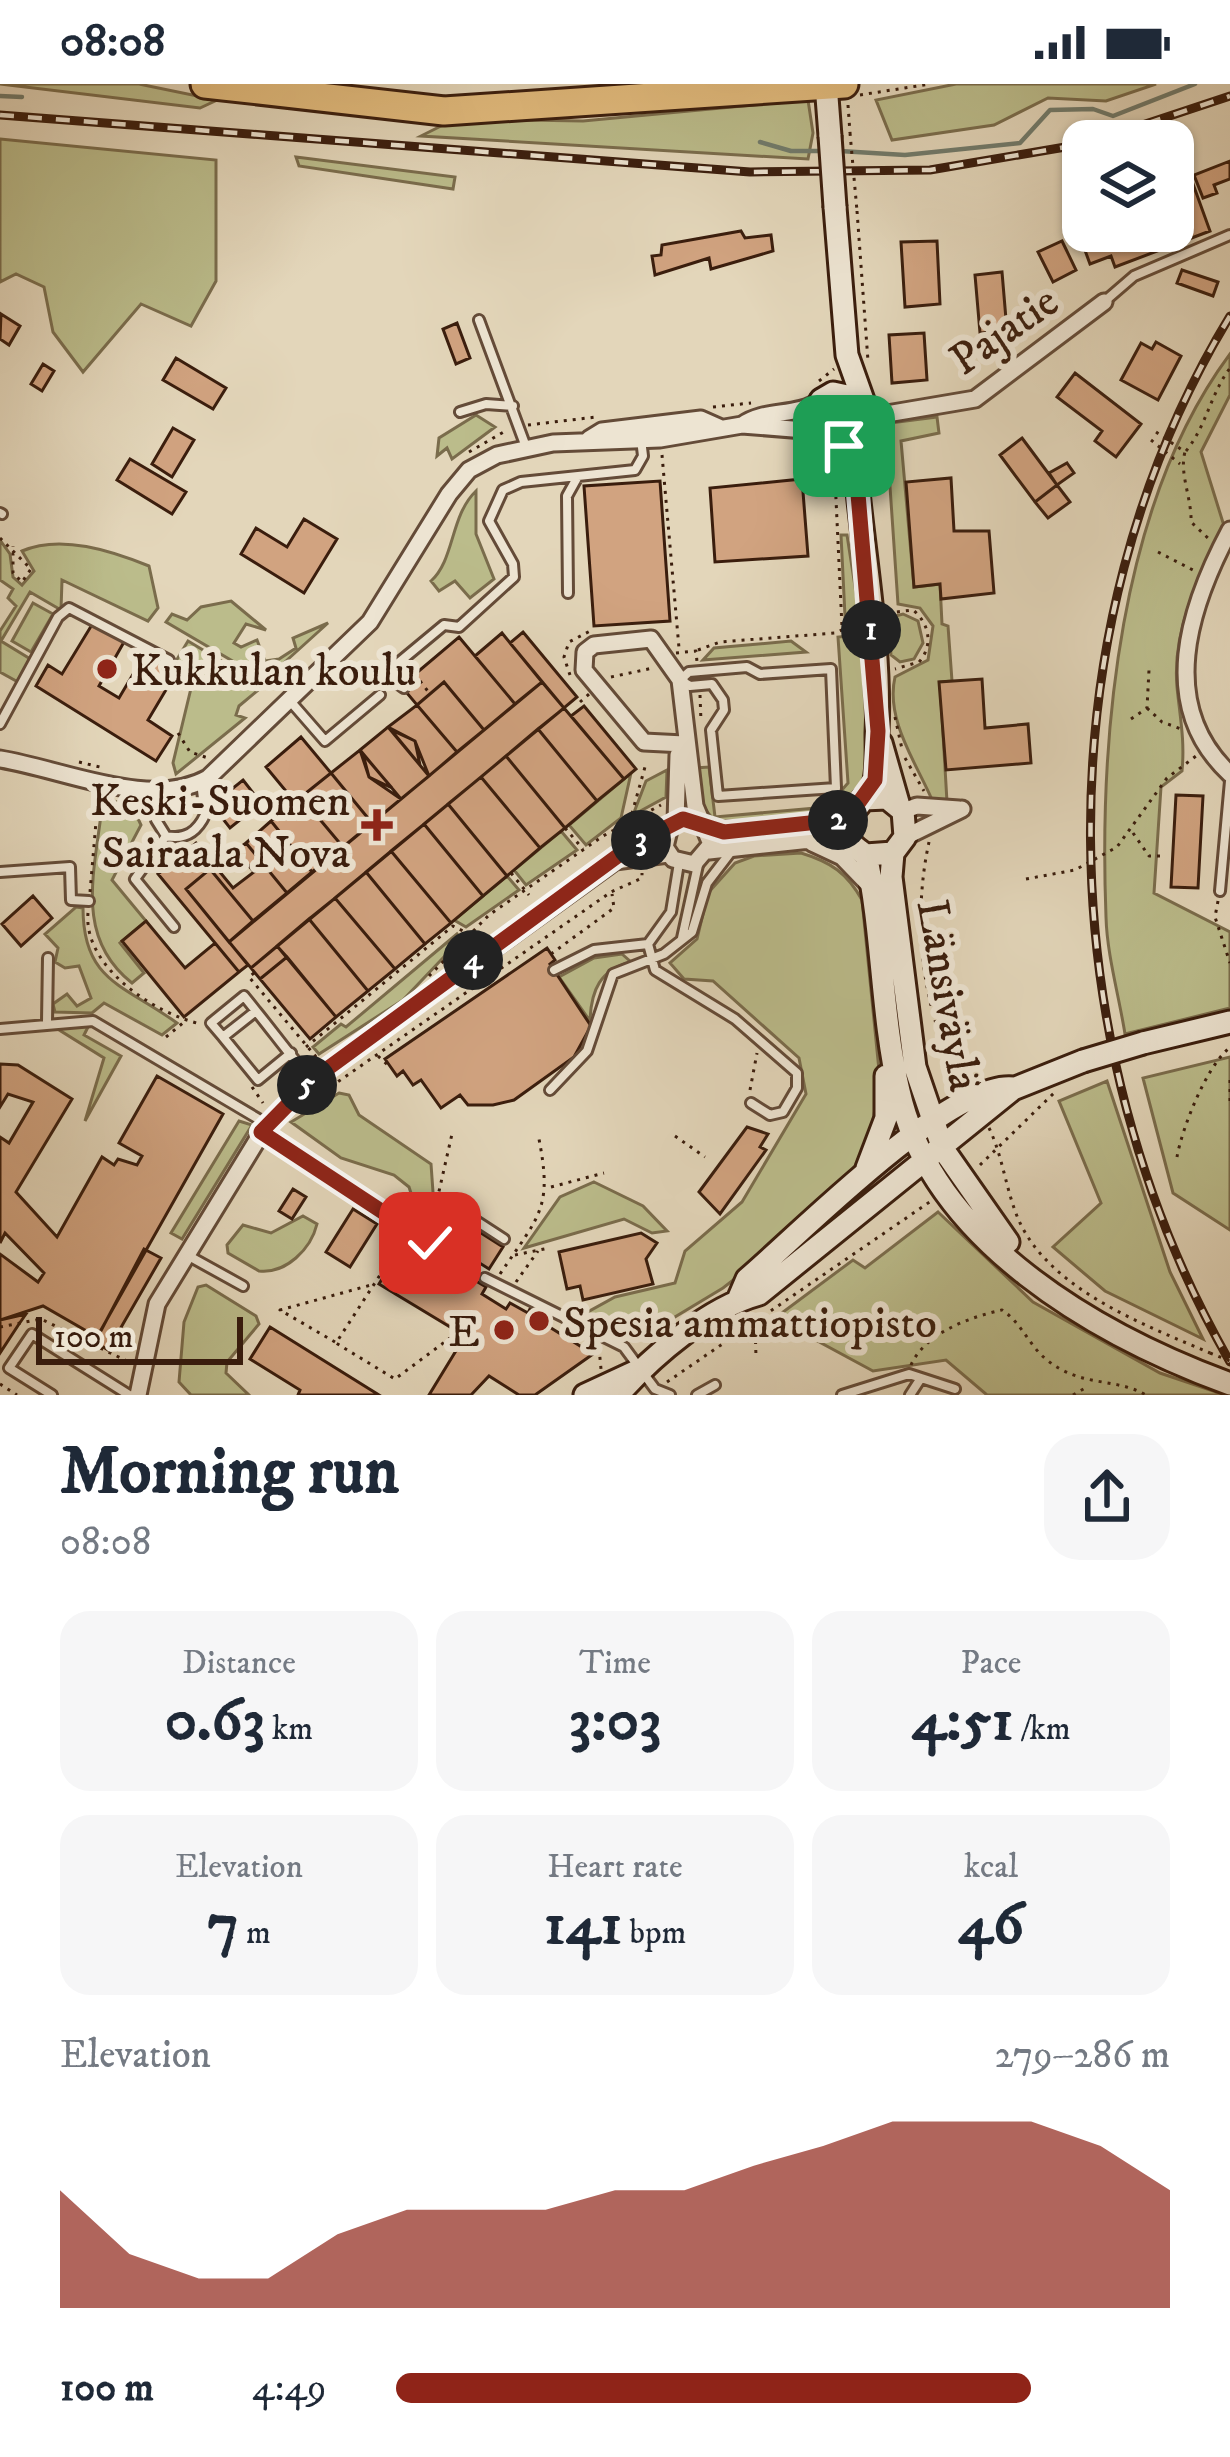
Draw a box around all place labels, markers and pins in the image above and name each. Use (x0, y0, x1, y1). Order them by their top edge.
pin (793, 395, 895, 497)
pin: 1 (841, 600, 901, 660)
place label: Kukkulan koulu (131, 644, 416, 700)
marker: Kukkulan koulu (94, 656, 120, 682)
place label: Keski-Suomen Sairaala Nova (90, 774, 350, 882)
pin: 2 (808, 790, 868, 850)
marker: Keski-Suomen Sairaala Nova (361, 809, 393, 841)
pin: 3 (611, 810, 671, 870)
pin: 4 (443, 930, 503, 990)
pin: 5 (277, 1055, 337, 1115)
pin (379, 1192, 481, 1294)
place label: Spesia ammattiopisto (563, 1296, 937, 1352)
place label: E (448, 1305, 480, 1361)
marker: Spesia ammattiopisto (526, 1308, 552, 1334)
marker: E (491, 1317, 517, 1343)

